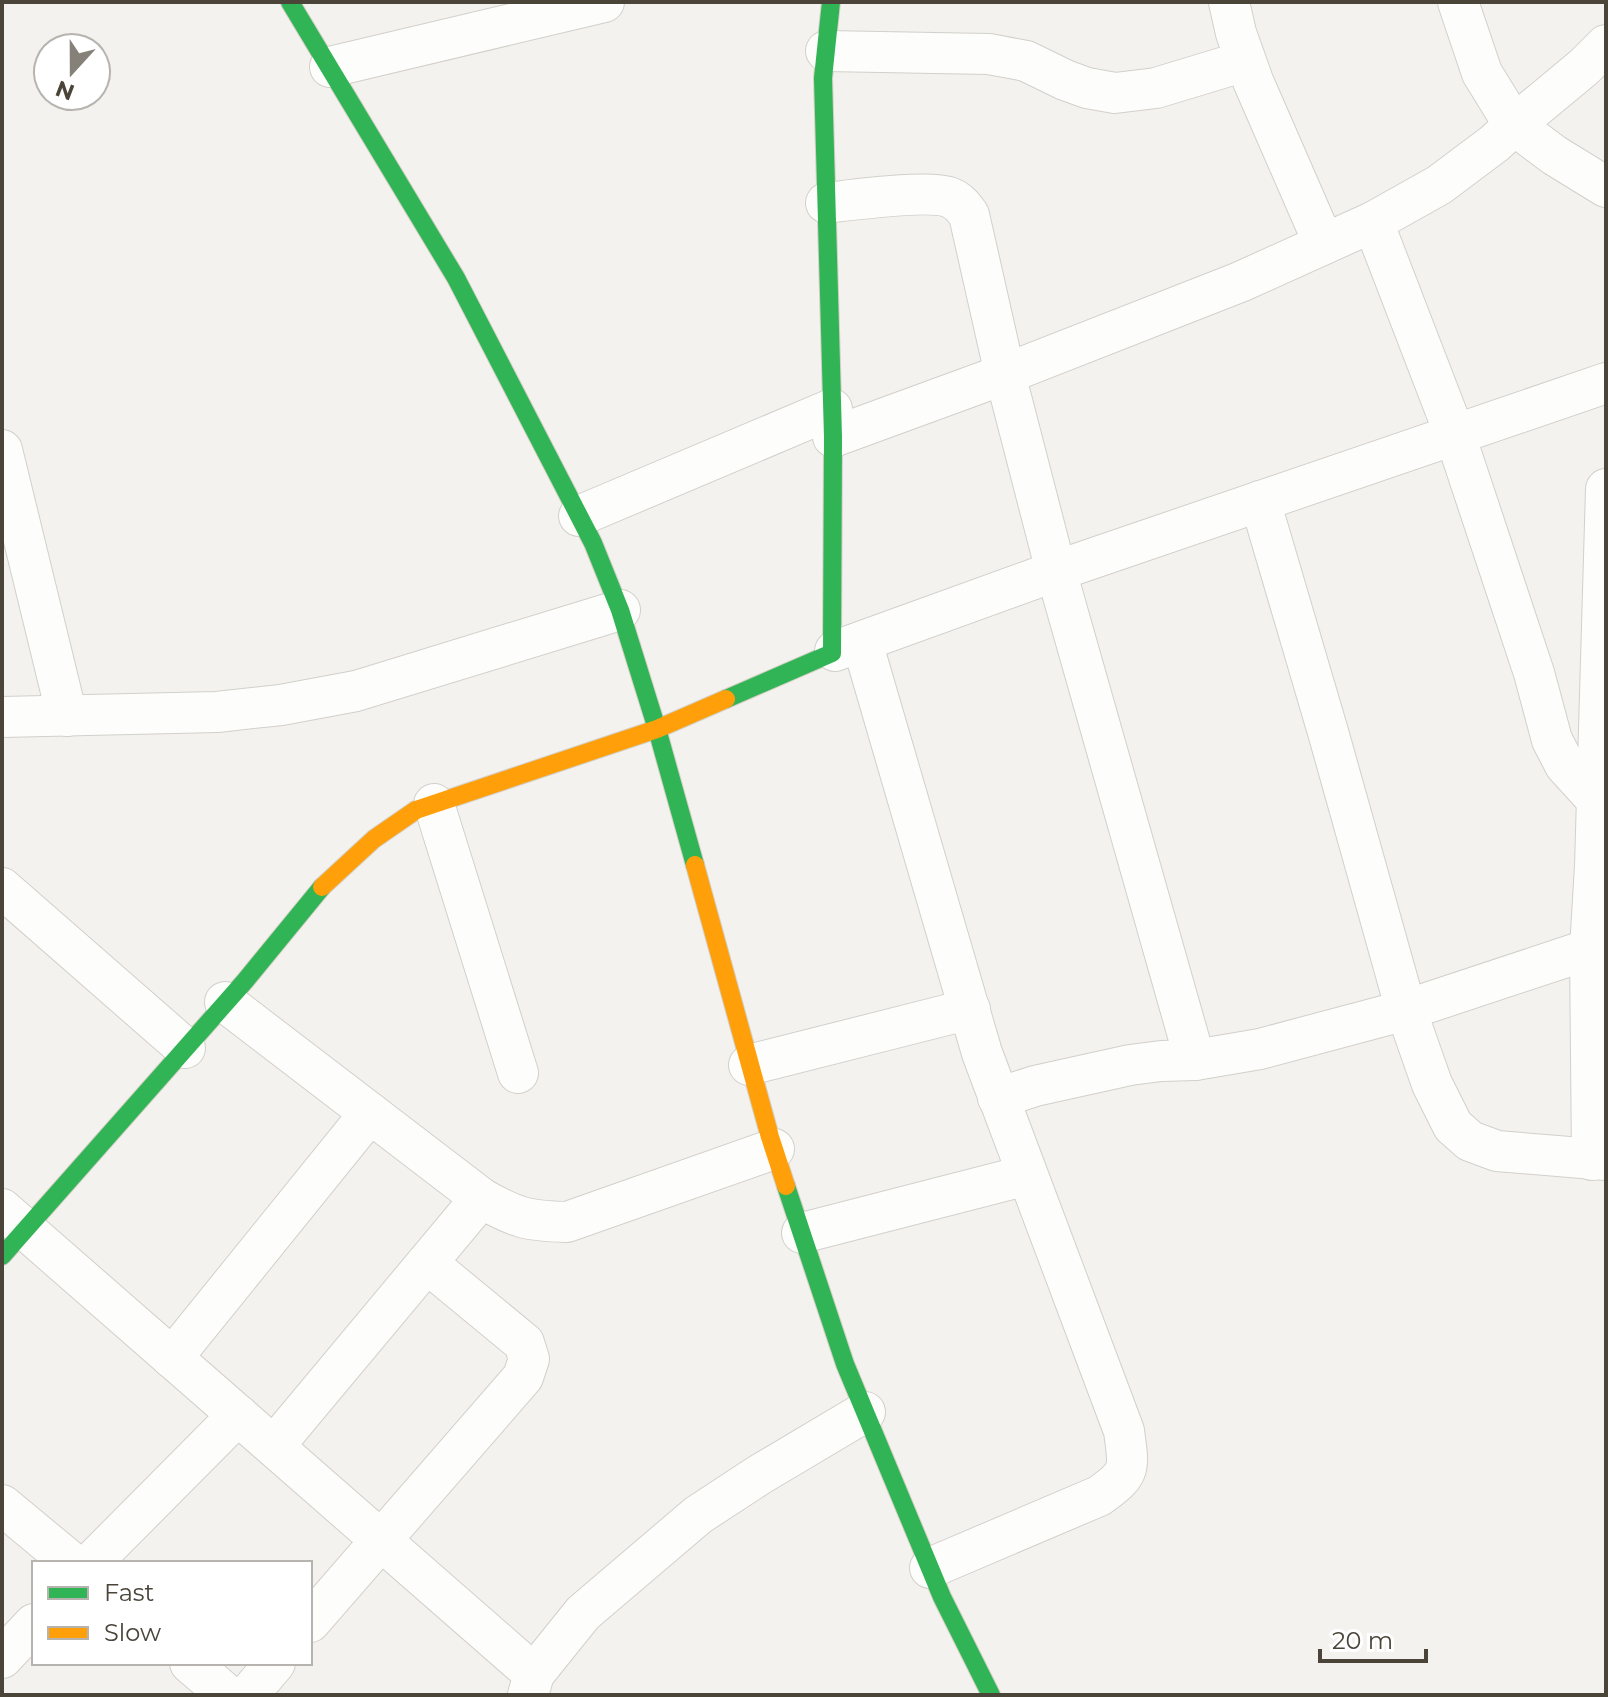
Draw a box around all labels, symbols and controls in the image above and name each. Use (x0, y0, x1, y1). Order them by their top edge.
north arrow (32, 32, 112, 112)
text: N (52, 74, 78, 106)
legend (32, 1561, 312, 1665)
text: Fast (104, 1578, 155, 1607)
scale bar (1320, 1613, 1426, 1663)
text: Slow (104, 1618, 161, 1647)
text: 20 m (1332, 1626, 1393, 1655)

